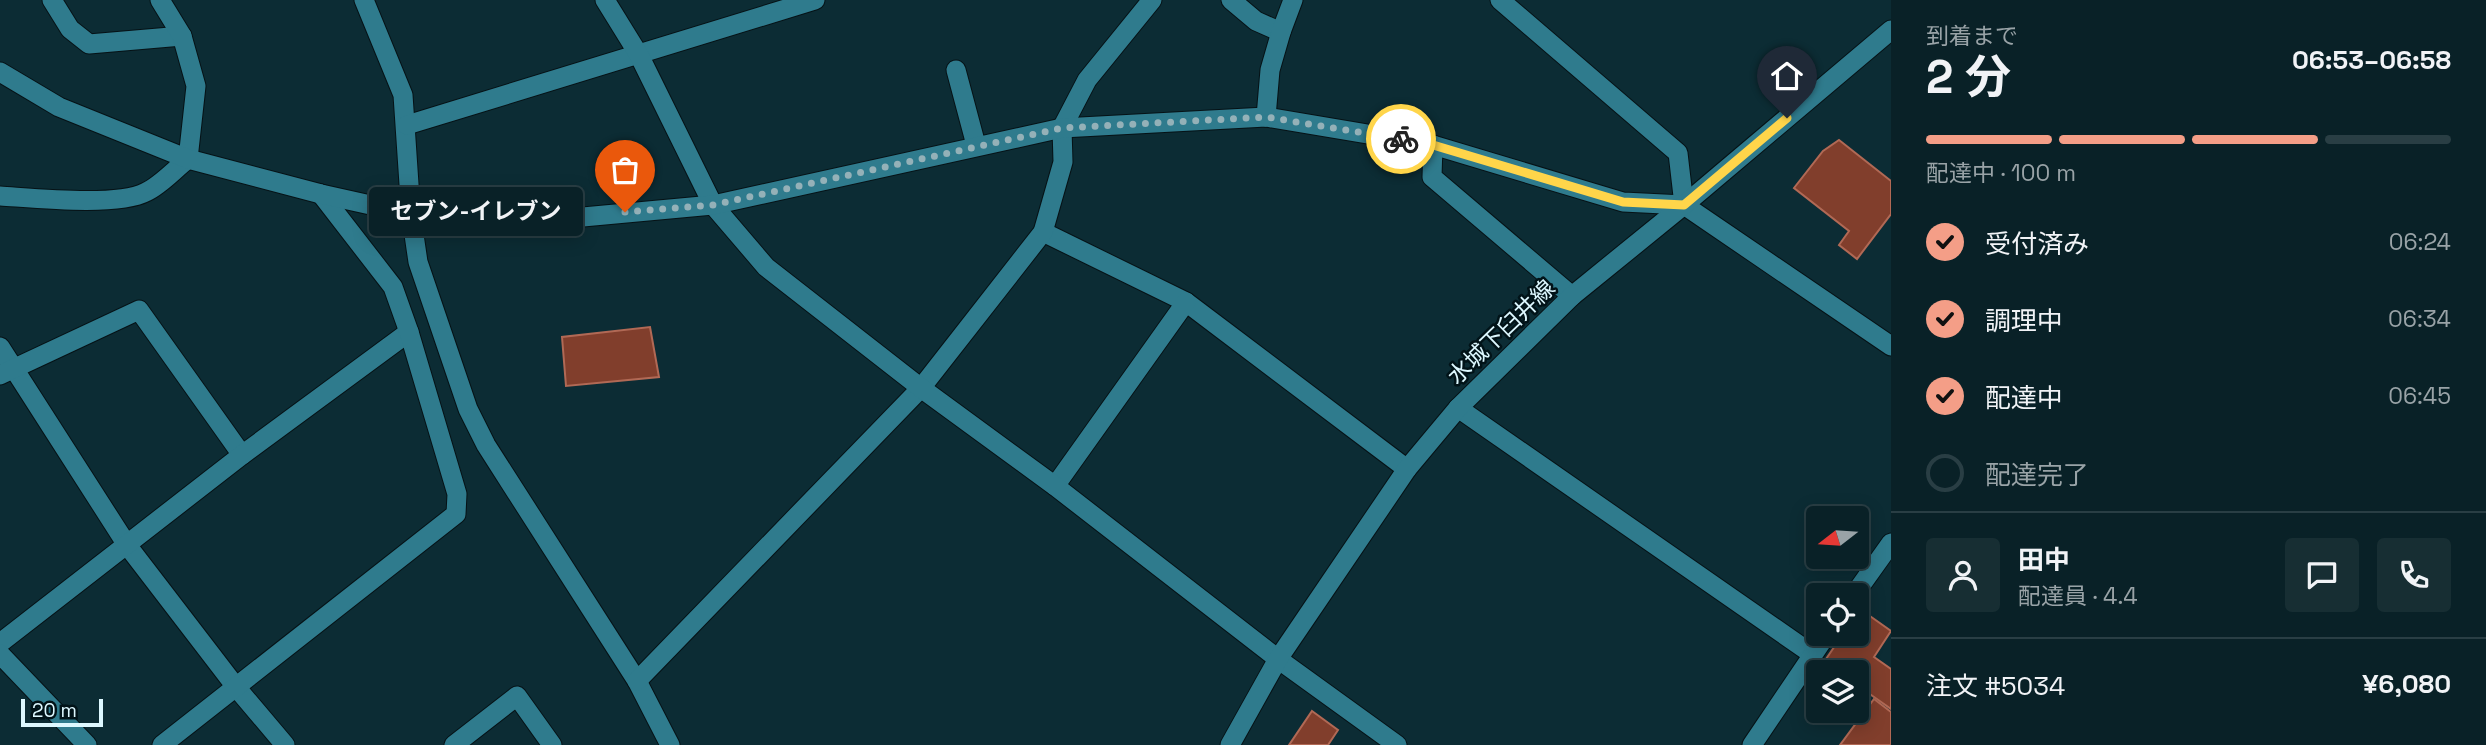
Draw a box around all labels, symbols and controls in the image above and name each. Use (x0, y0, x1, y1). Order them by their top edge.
text: 到着まで (1926, 21, 2018, 51)
text: 06:53–06:58 (2292, 43, 2451, 77)
pin (1757, 46, 1817, 118)
text: 2 分 (1926, 48, 2011, 106)
icon: home (1768, 57, 1806, 95)
courier (1366, 104, 1436, 174)
icon: bike (1382, 120, 1420, 158)
pin (595, 140, 655, 212)
icon: bag (606, 151, 644, 189)
text: 配達中 · 100 m (1926, 158, 2076, 188)
callout: セブン-イレブン (370, 188, 583, 236)
text: セブン-イレブン (391, 196, 561, 226)
icon: check (1926, 223, 1964, 261)
text: 受付済み (1985, 227, 2089, 261)
text: 06:24 (2389, 227, 2451, 257)
street label: 水城下臼井線 (1441, 273, 1561, 391)
icon: check (1926, 300, 1964, 338)
text: 調理中 (1985, 304, 2063, 338)
text: 06:34 (2388, 304, 2451, 334)
icon: check (1926, 377, 1964, 415)
text: 配達中 (1985, 381, 2063, 415)
text: 06:45 (2388, 381, 2451, 411)
text: 配達完了 (1985, 458, 2089, 492)
north arrow (1806, 506, 1869, 569)
map controls (1806, 506, 1869, 723)
button: person (1926, 538, 2000, 612)
button: chat (2285, 538, 2359, 612)
button: phone (2377, 538, 2451, 612)
text: 田中 (2018, 543, 2070, 577)
text: 配達員 · 4.4 (2018, 581, 2138, 611)
button: locate (1806, 583, 1869, 646)
button: layers (1806, 660, 1869, 723)
text: ¥6,080 (2362, 667, 2451, 701)
text: 注文 #5034 (1926, 669, 2065, 703)
scale bar (21, 696, 103, 728)
text: 20 m (32, 698, 77, 723)

